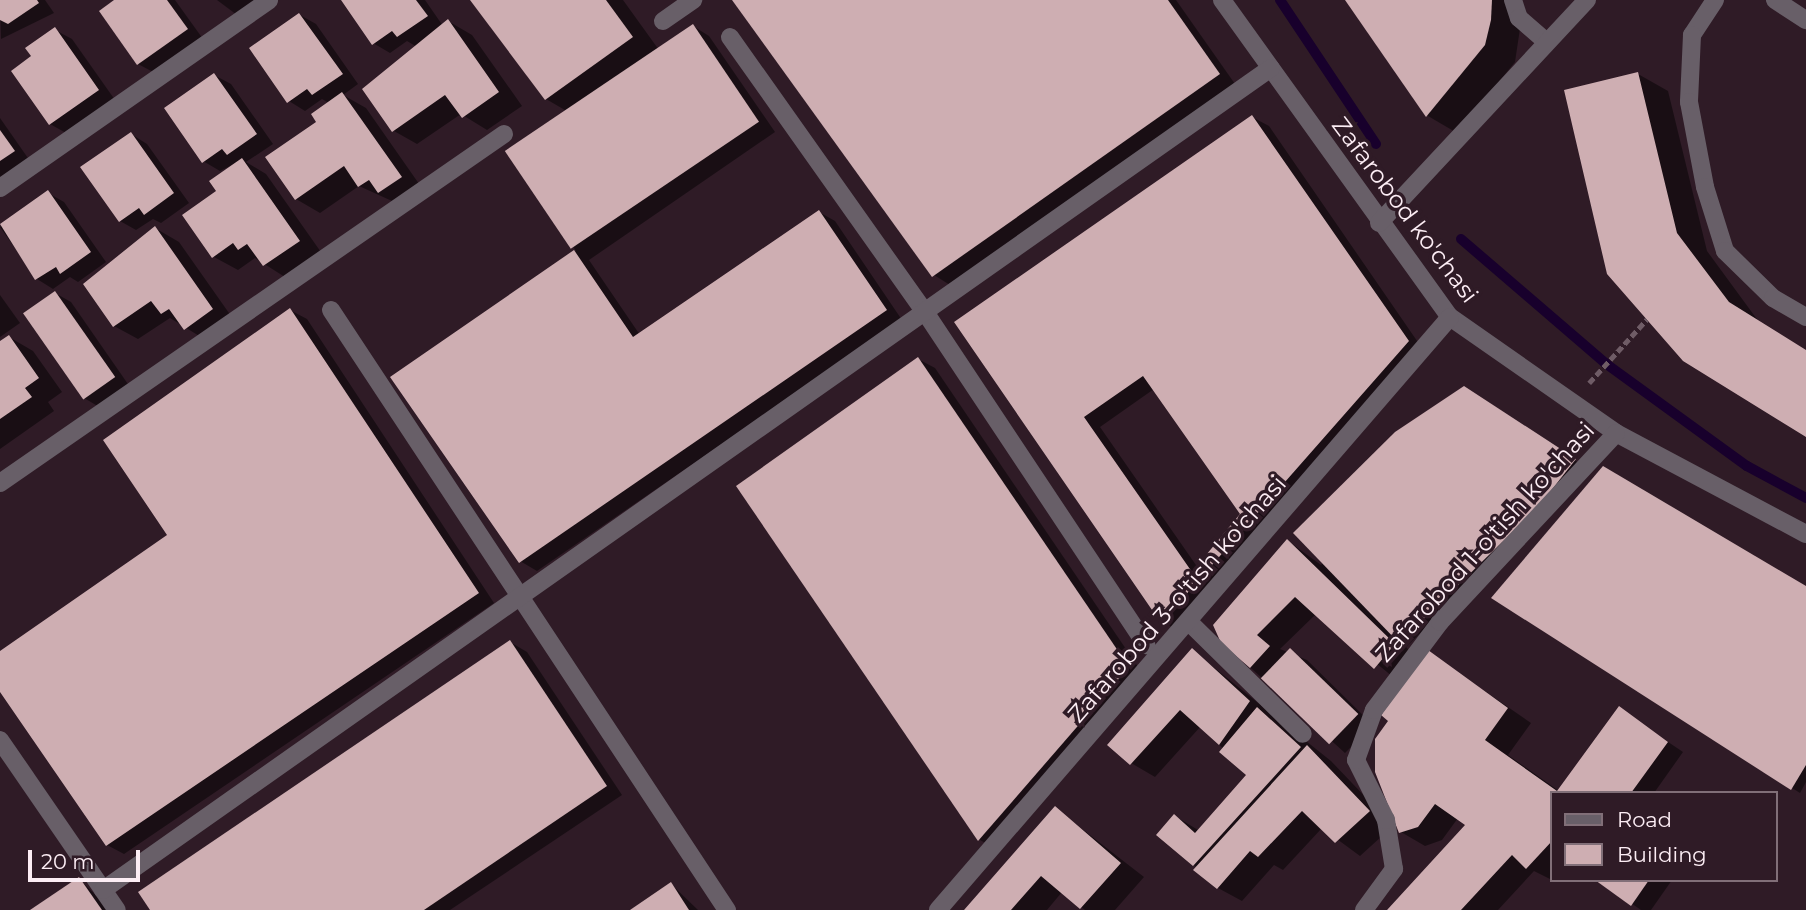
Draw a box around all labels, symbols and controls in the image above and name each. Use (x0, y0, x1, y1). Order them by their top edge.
street label: Zafarobod ko'chasi (1326, 111, 1484, 309)
street label: Zafarobod 1-o'tish ko'chasi (1370, 416, 1600, 668)
street label: Zafarobod 3-o'tish ko'chasi (1062, 470, 1292, 728)
legend (1550, 791, 1778, 882)
text: Road (1617, 807, 1672, 832)
scale bar (32, 836, 144, 880)
text: Building (1617, 842, 1707, 867)
text: 20 m (41, 849, 95, 874)

